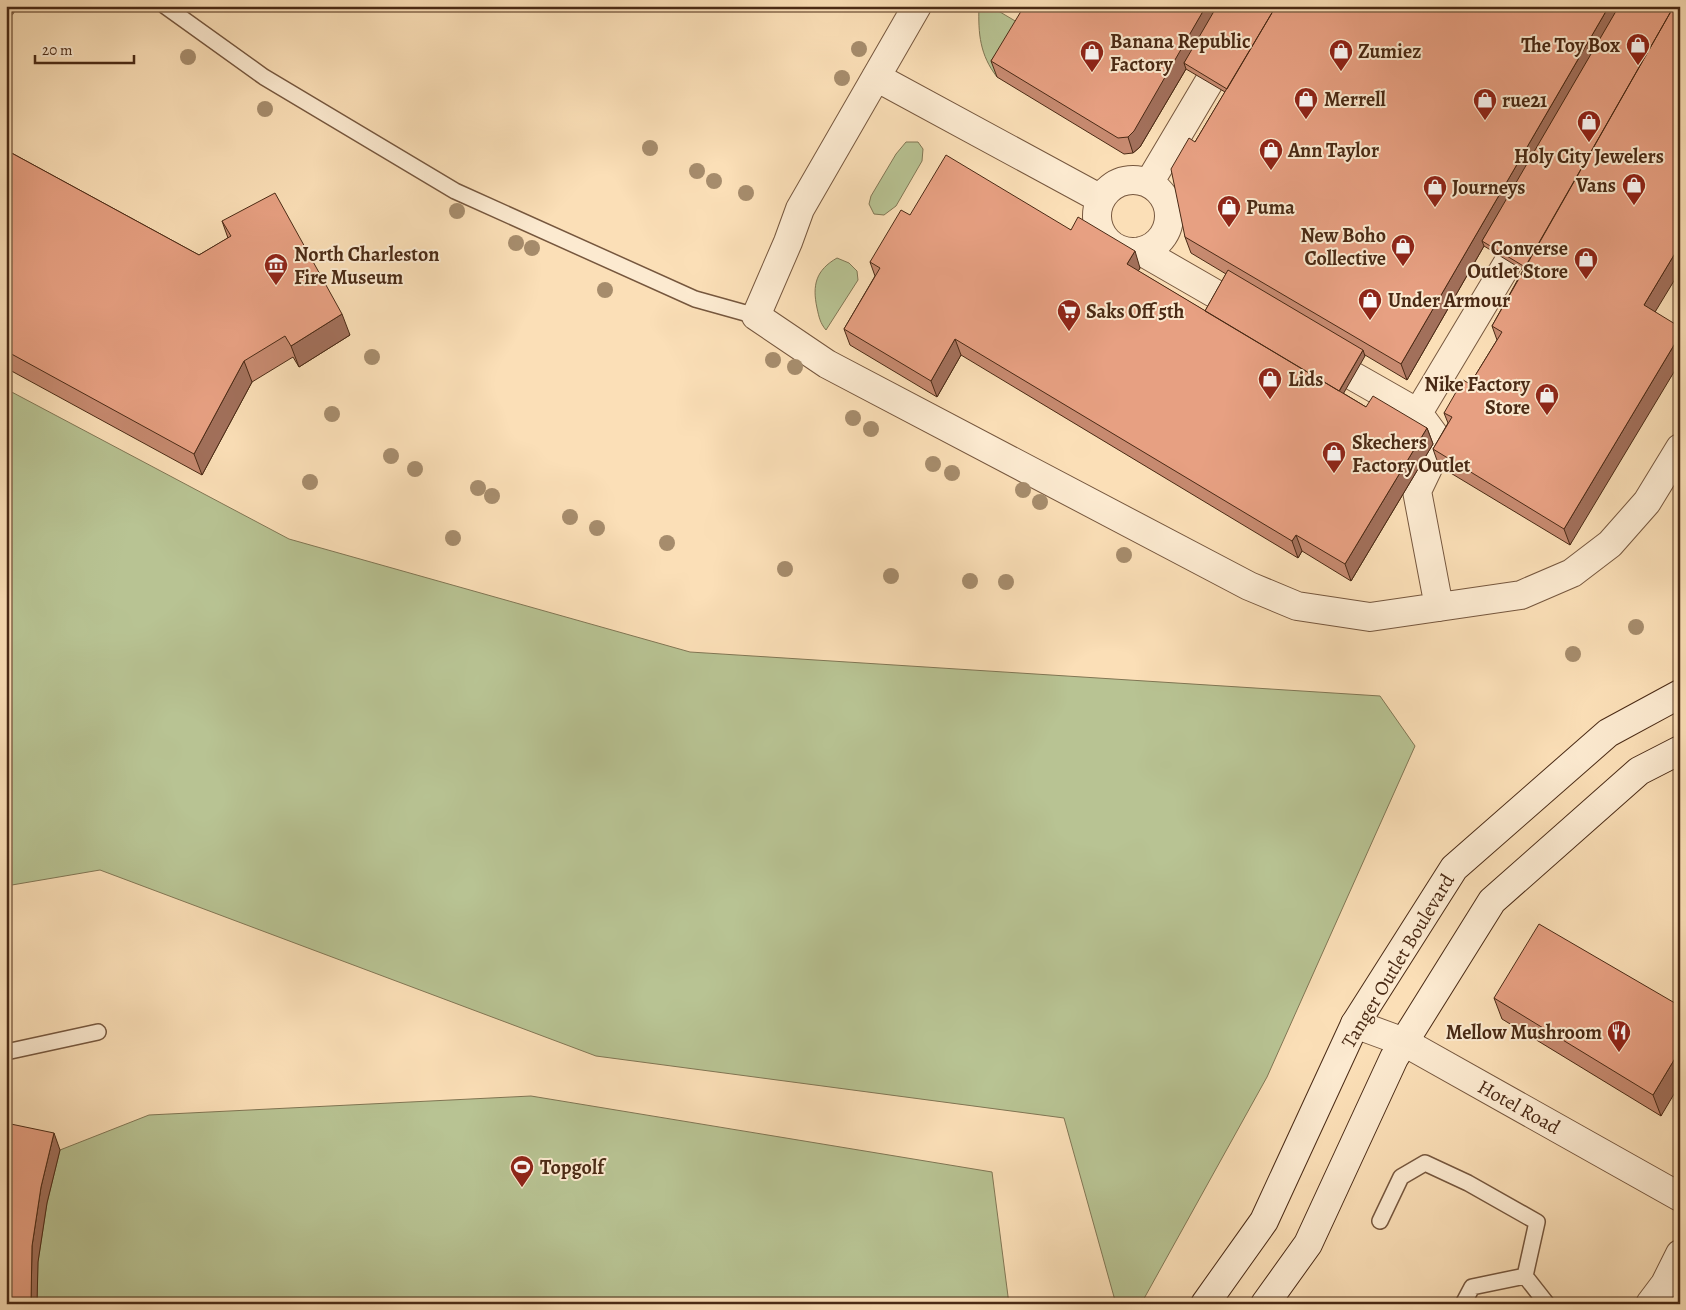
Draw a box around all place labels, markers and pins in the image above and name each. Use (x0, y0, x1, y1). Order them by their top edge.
place label: Banana Republic Factory (1110, 28, 1251, 78)
place label: The Toy Box (1521, 32, 1620, 59)
shop icon: The Toy Box (1625, 32, 1651, 66)
shop icon: Zumiez (1328, 38, 1354, 72)
place label: Zumiez (1358, 38, 1421, 65)
shop icon: Banana Republic Factory (1079, 39, 1105, 73)
shop icon: Merrell (1293, 86, 1319, 120)
place label: Merrell (1324, 86, 1386, 113)
shop icon: rue21 (1472, 87, 1498, 121)
place label: rue21 (1502, 87, 1547, 114)
shop icon: Holy City Jewelers (1576, 109, 1602, 143)
shop icon: Ann Taylor (1258, 137, 1284, 171)
place label: Ann Taylor (1287, 137, 1379, 164)
place label: Holy City Jewelers (1514, 143, 1664, 170)
place label: Vans (1575, 172, 1616, 199)
shop icon: Vans (1621, 172, 1647, 206)
shop icon: Journeys (1422, 174, 1448, 208)
place label: Journeys (1452, 174, 1525, 201)
shop icon: Puma (1216, 194, 1242, 228)
place label: Puma (1246, 194, 1295, 221)
place label: New Boho Collective (1300, 222, 1386, 272)
shop icon: New Boho Collective (1390, 233, 1416, 267)
place label: Converse Outlet Store (1467, 235, 1568, 285)
place label: North Charleston Fire Museum (294, 241, 440, 291)
shop icon: Converse Outlet Store (1573, 246, 1599, 280)
museum icon: North Charleston Fire Museum (263, 252, 289, 286)
shop icon: Under Armour (1357, 287, 1383, 321)
place label: Under Armour (1388, 287, 1510, 314)
supermarket icon: Saks Off 5th (1056, 298, 1082, 332)
place label: Saks Off 5th (1086, 298, 1185, 325)
shop icon: Lids (1257, 366, 1283, 400)
place label: Lids (1288, 366, 1323, 393)
place label: Nike Factory Store (1424, 371, 1531, 421)
shop icon: Nike Factory Store (1534, 382, 1560, 416)
place label: Skechers Factory Outlet (1352, 429, 1471, 479)
shop icon: Skechers Factory Outlet (1321, 440, 1347, 474)
place label: Mellow Mushroom (1446, 1019, 1602, 1046)
restaurant icon: Mellow Mushroom (1606, 1019, 1632, 1053)
sports icon: Topgolf (509, 1154, 535, 1188)
place label: Topgolf (540, 1154, 607, 1181)

